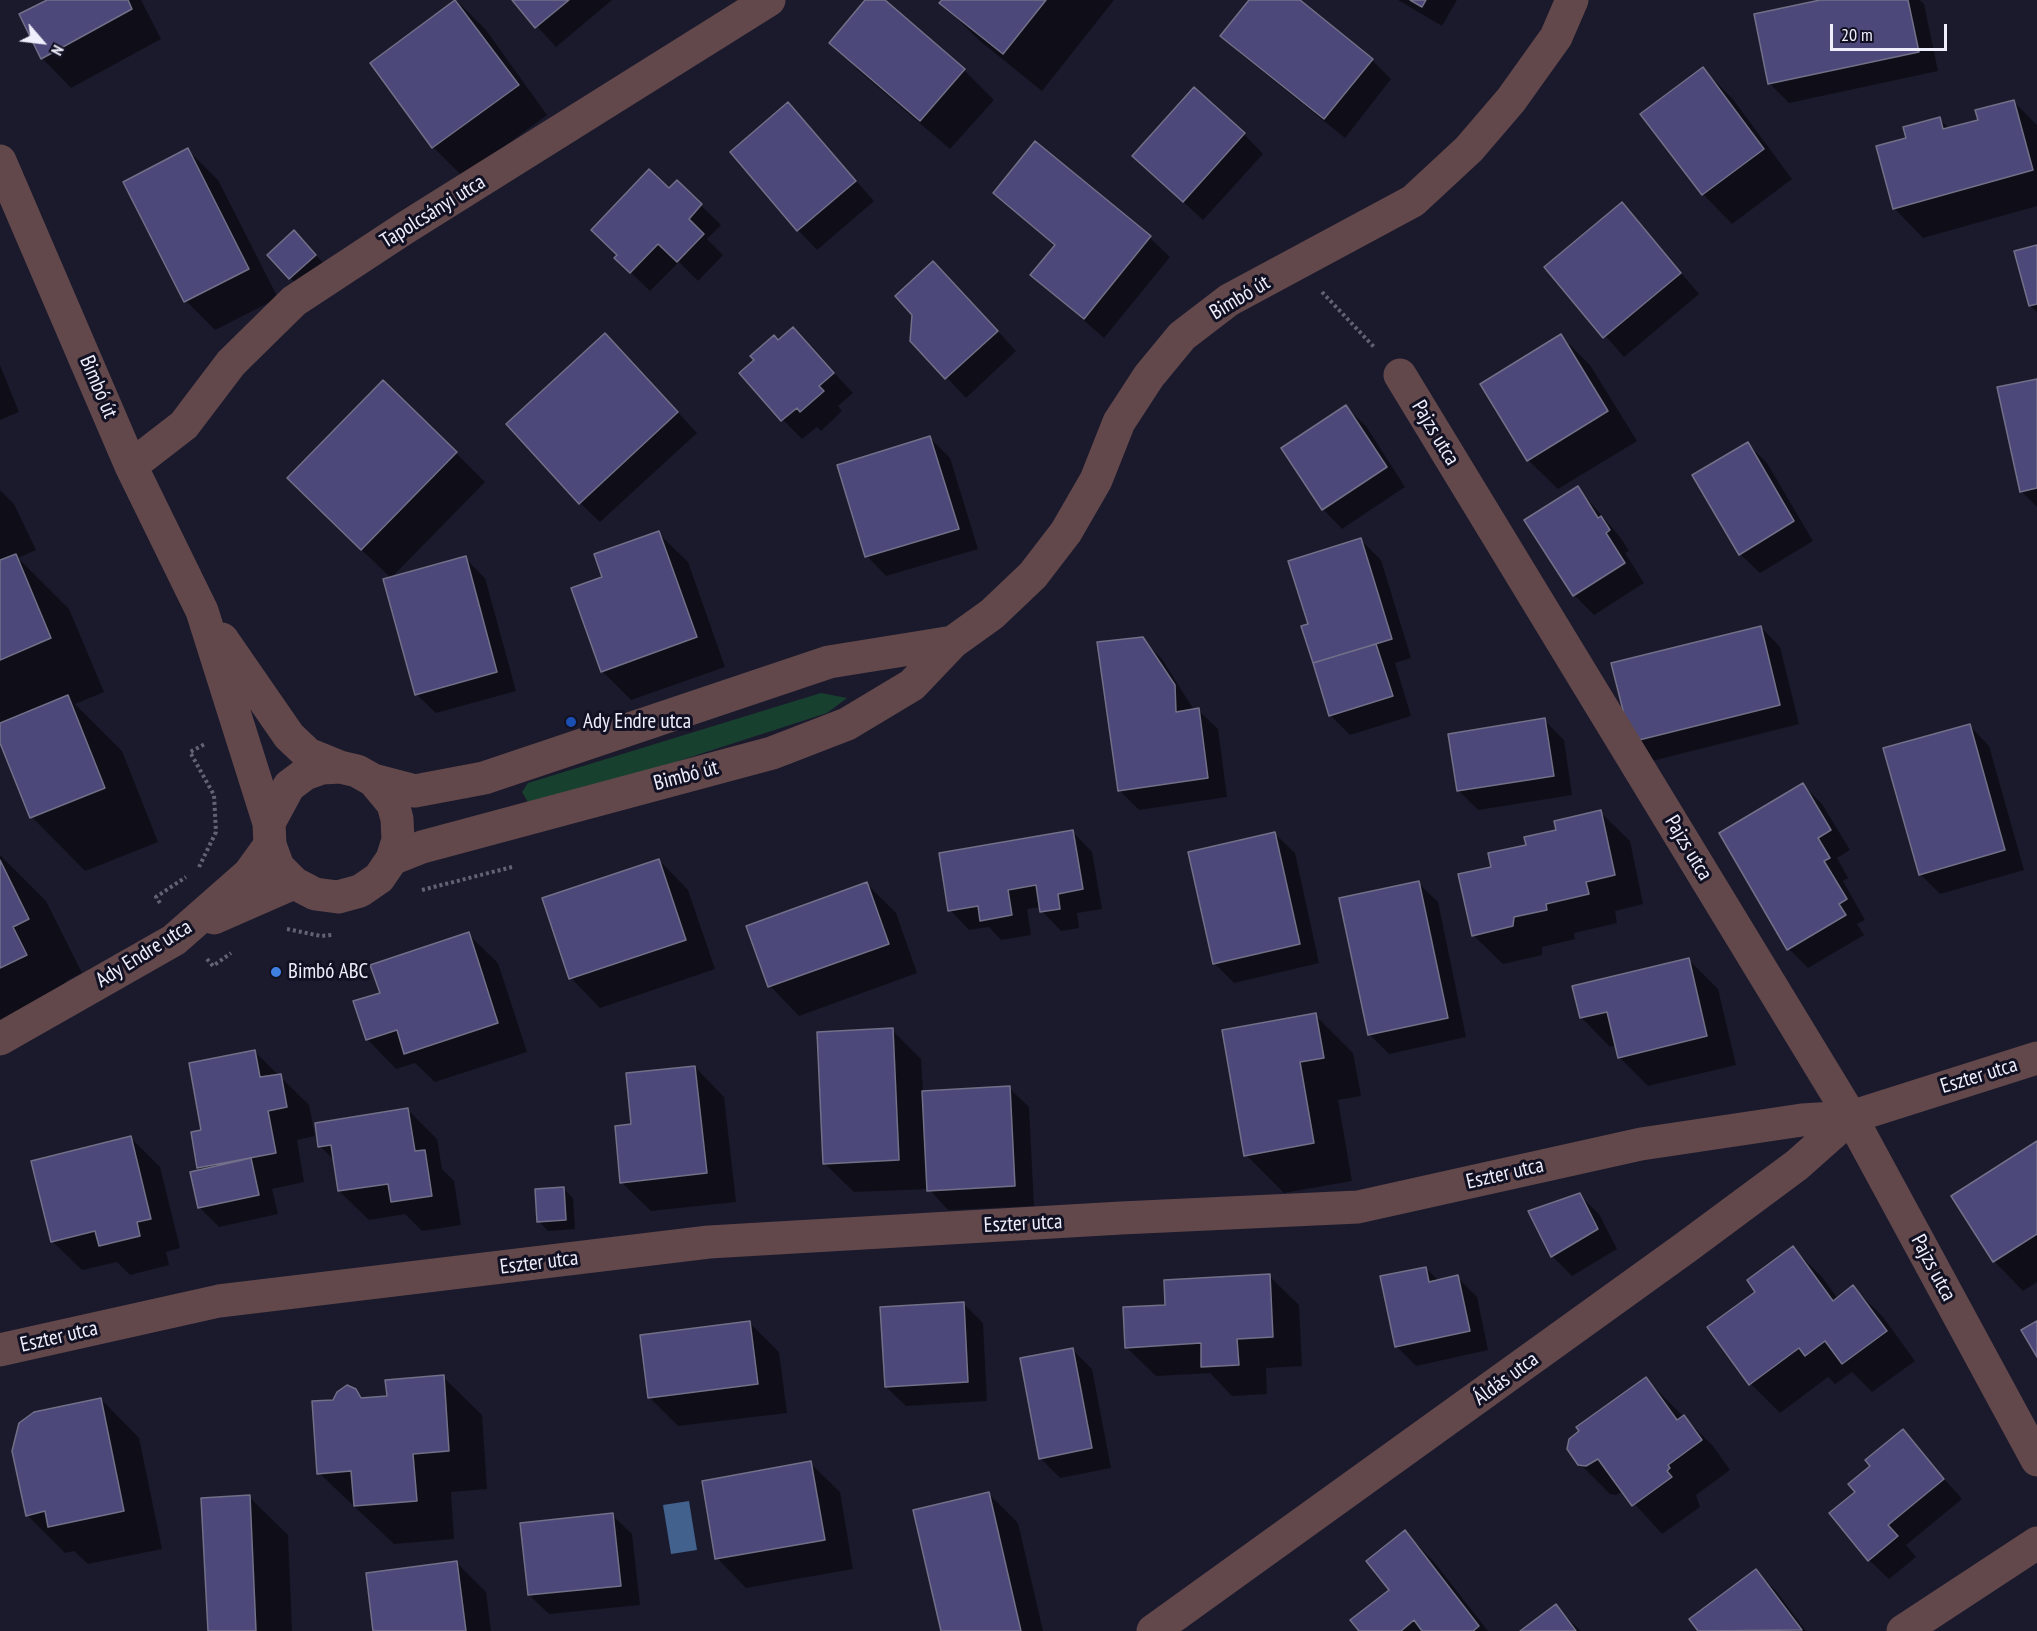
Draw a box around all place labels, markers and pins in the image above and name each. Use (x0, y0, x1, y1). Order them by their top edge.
place label: Ady Endre utca (583, 709, 691, 735)
marker: Ady Endre utca (564, 715, 578, 729)
place label: Bimbó ABC (288, 959, 368, 985)
marker: Bimbó ABC (269, 965, 283, 979)

